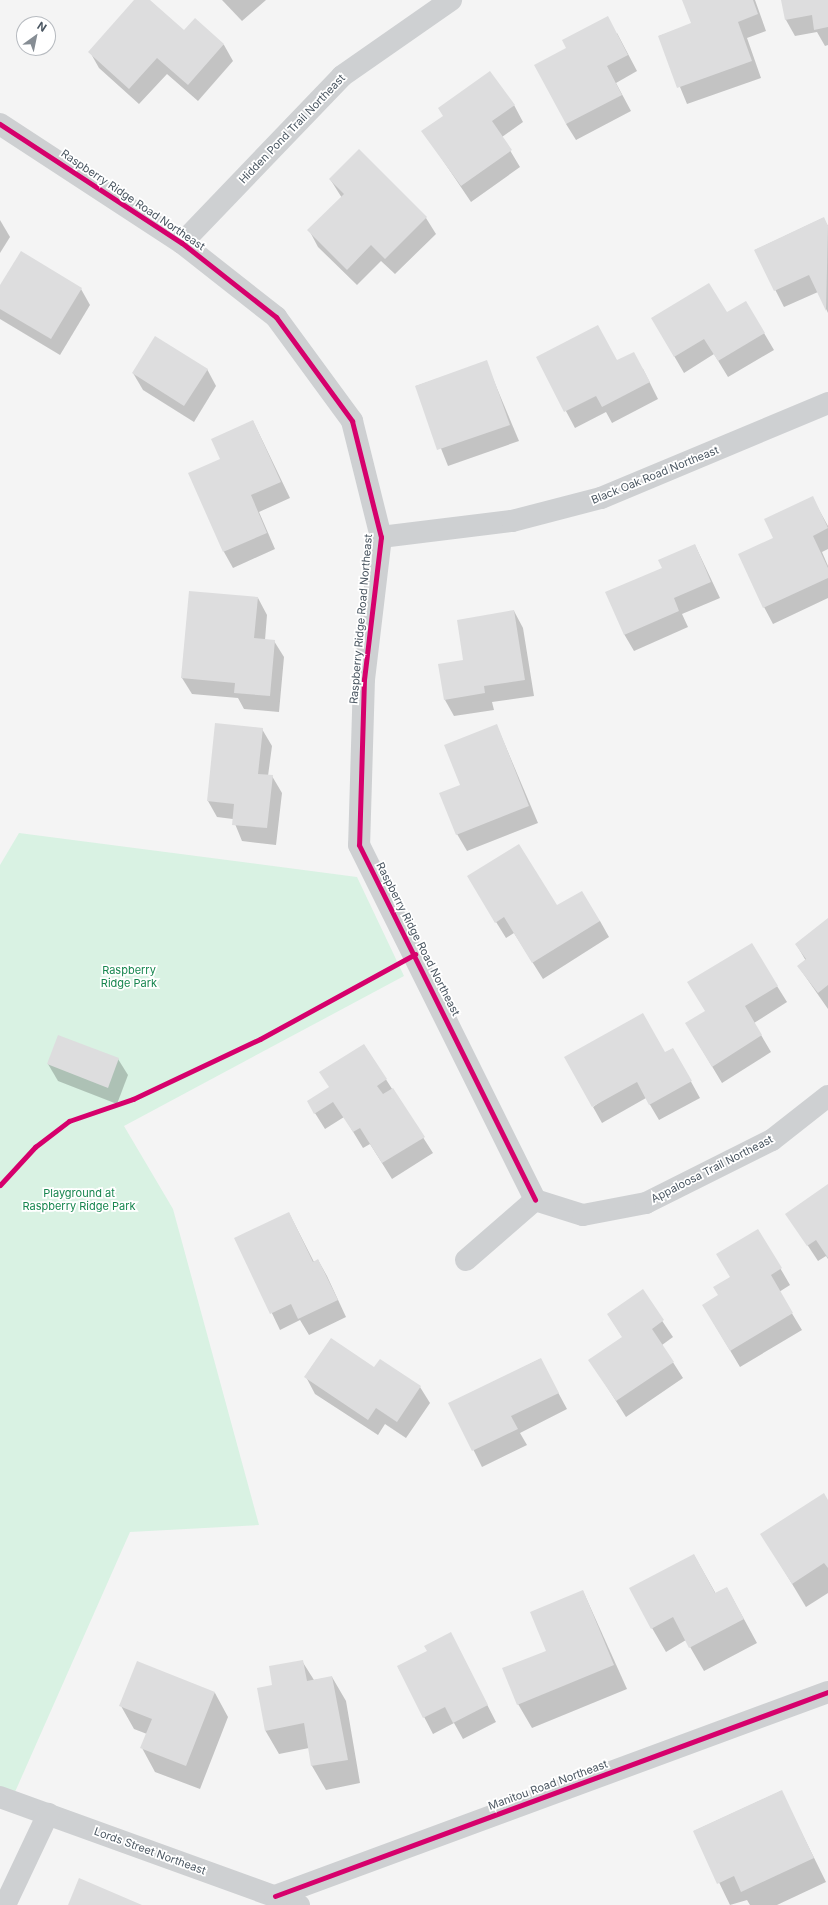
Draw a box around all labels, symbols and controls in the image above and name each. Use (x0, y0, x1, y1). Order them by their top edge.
north arrow (16, 16, 56, 56)
text: N (35, 19, 49, 35)
street label: Hidden Pond Trail Northeast (236, 72, 348, 186)
street label: Raspberry Ridge Road Northeast (59, 147, 207, 253)
street label: Black Oak Road Northeast (589, 443, 721, 507)
street label: Raspberry Ridge Road Northeast (347, 533, 375, 705)
street label: Raspberry Ridge Road Northeast (373, 860, 463, 1018)
park label: Raspberry Ridge Park (101, 964, 157, 990)
street label: Appaloosa Trail Northeast (649, 1132, 775, 1206)
park label: Playground at Raspberry Ridge Park (22, 1187, 136, 1213)
street label: Manitou Road Northeast (487, 1757, 609, 1813)
street label: Lords Street Northeast (92, 1825, 208, 1877)

